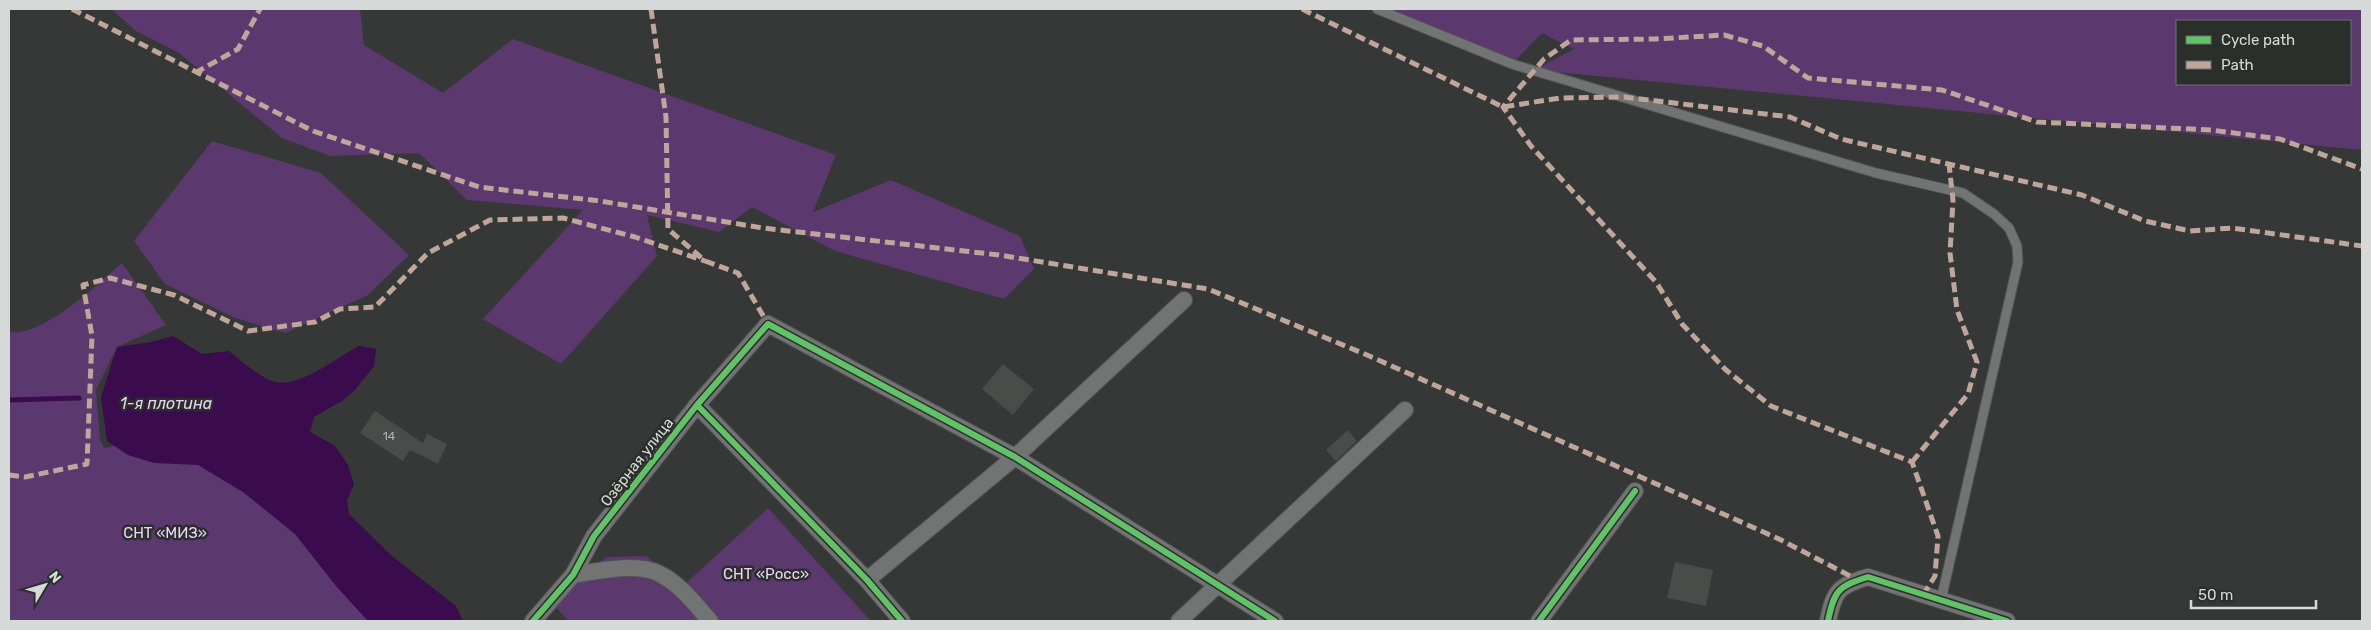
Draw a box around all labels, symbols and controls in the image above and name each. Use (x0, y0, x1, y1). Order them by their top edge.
legend (2176, 20, 2351, 85)
text: Cycle path (2221, 31, 2295, 49)
text: Path (2221, 56, 2254, 74)
water label: 1-я плотина (120, 394, 212, 413)
street label: Озёрная улица (597, 414, 677, 510)
house number: 14 (383, 429, 396, 443)
park label: СНТ «МИЗ» (123, 524, 207, 542)
north arrow (20, 560, 70, 610)
park label: СНТ «Росс» (723, 565, 809, 583)
text: N (45, 568, 65, 587)
scale bar (2191, 578, 2316, 610)
text: 50 m (2198, 586, 2233, 604)

